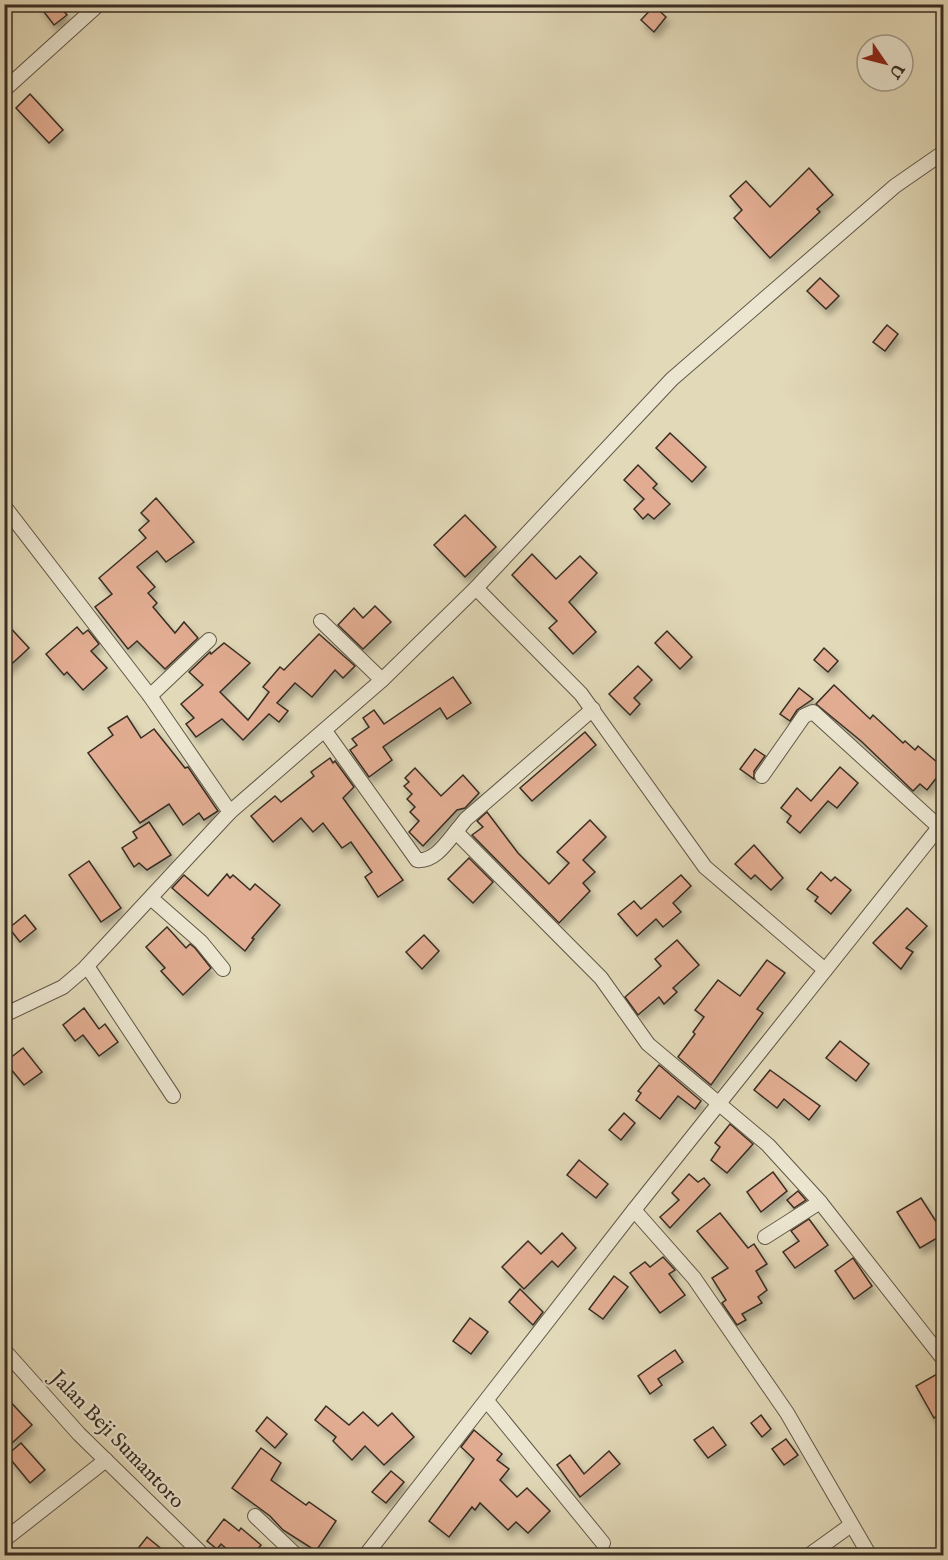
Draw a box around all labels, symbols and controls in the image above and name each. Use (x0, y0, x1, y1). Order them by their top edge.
north arrow (855, 33, 915, 93)
text: U (883, 58, 908, 82)
street label: Jalan Beji Sumantoro (43, 1364, 190, 1515)

